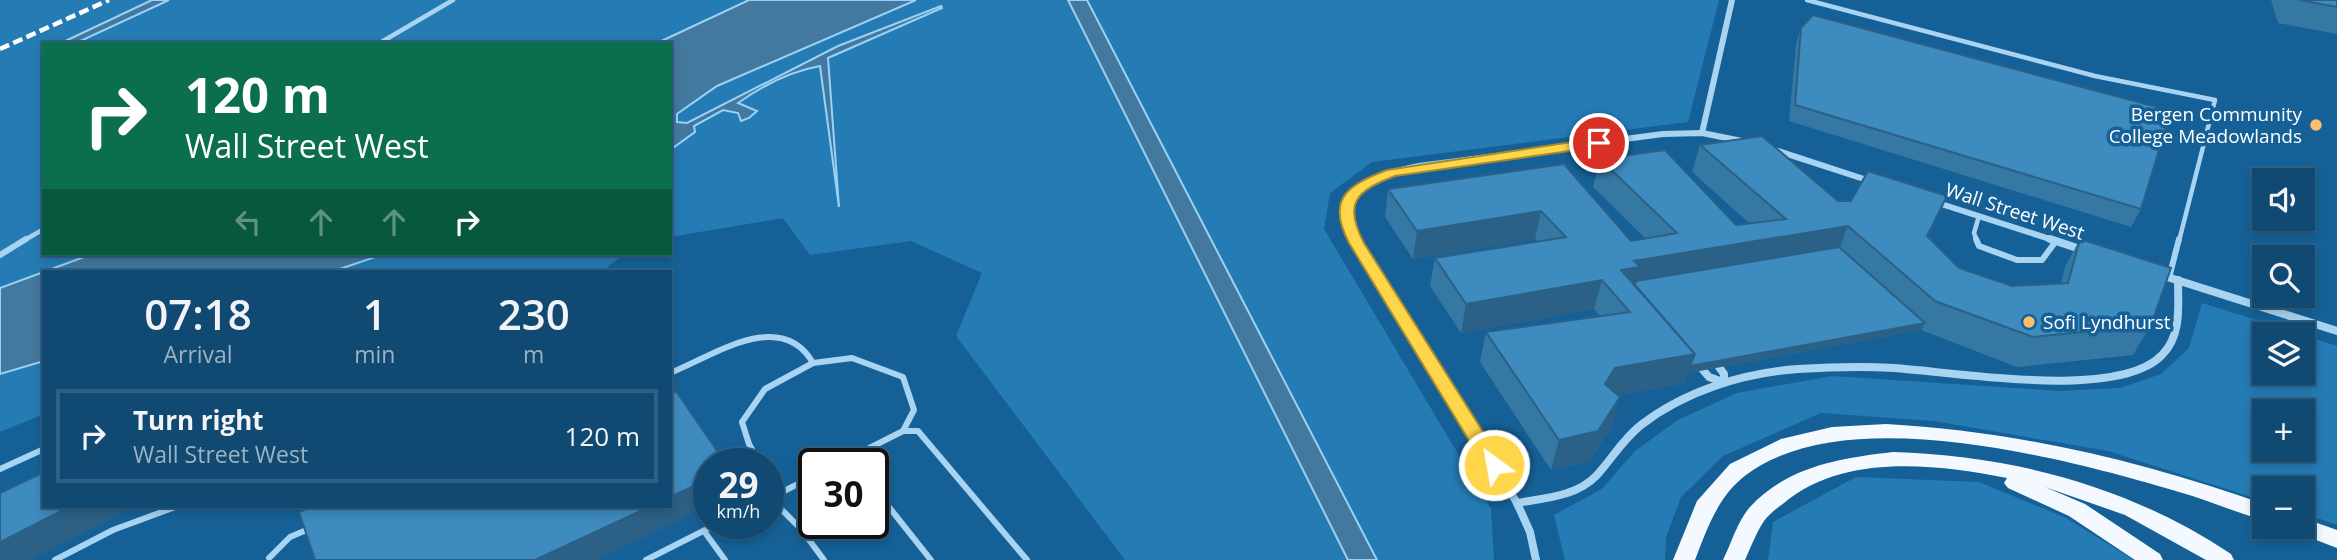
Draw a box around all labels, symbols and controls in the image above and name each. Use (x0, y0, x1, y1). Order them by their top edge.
text: 120 m (185, 61, 330, 127)
icon: right (70, 70, 161, 161)
place label: Bergen Community College Meadowlands (2109, 101, 2302, 149)
pin (1569, 113, 1629, 173)
marker: Bergen Community College Meadowlands (2308, 117, 2324, 133)
text: Wall Street West (185, 124, 429, 167)
icon: arrive (1580, 124, 1618, 162)
map controls (2252, 168, 2315, 539)
button: sound (2252, 168, 2315, 231)
street label: Wall Street West (1942, 176, 2088, 246)
icon: left (229, 203, 267, 241)
icon: ahead (302, 203, 340, 241)
icon: ahead (375, 203, 413, 241)
icon: right (448, 203, 486, 241)
button: search (2252, 245, 2315, 308)
text: 07:18 (144, 285, 252, 342)
text: 1 (363, 285, 387, 342)
text: 230 (498, 285, 570, 342)
place label: Sofi Lyndhurst (2043, 309, 2171, 335)
marker: Sofi Lyndhurst (2021, 314, 2037, 330)
button: layers (2252, 322, 2315, 385)
text: Arrival (163, 338, 233, 370)
text: min (354, 338, 395, 370)
text: m (523, 338, 544, 370)
button: + (2252, 399, 2315, 462)
text: Turn right (133, 402, 264, 438)
icon: right (74, 417, 112, 455)
text: 120 m (565, 418, 640, 454)
position arrow (1457, 428, 1531, 502)
text: Wall Street West (133, 438, 308, 470)
speed limit sign: 30 (798, 448, 889, 539)
text: 29 (718, 461, 759, 508)
button: − (2252, 476, 2315, 539)
text: km/h (717, 499, 760, 523)

